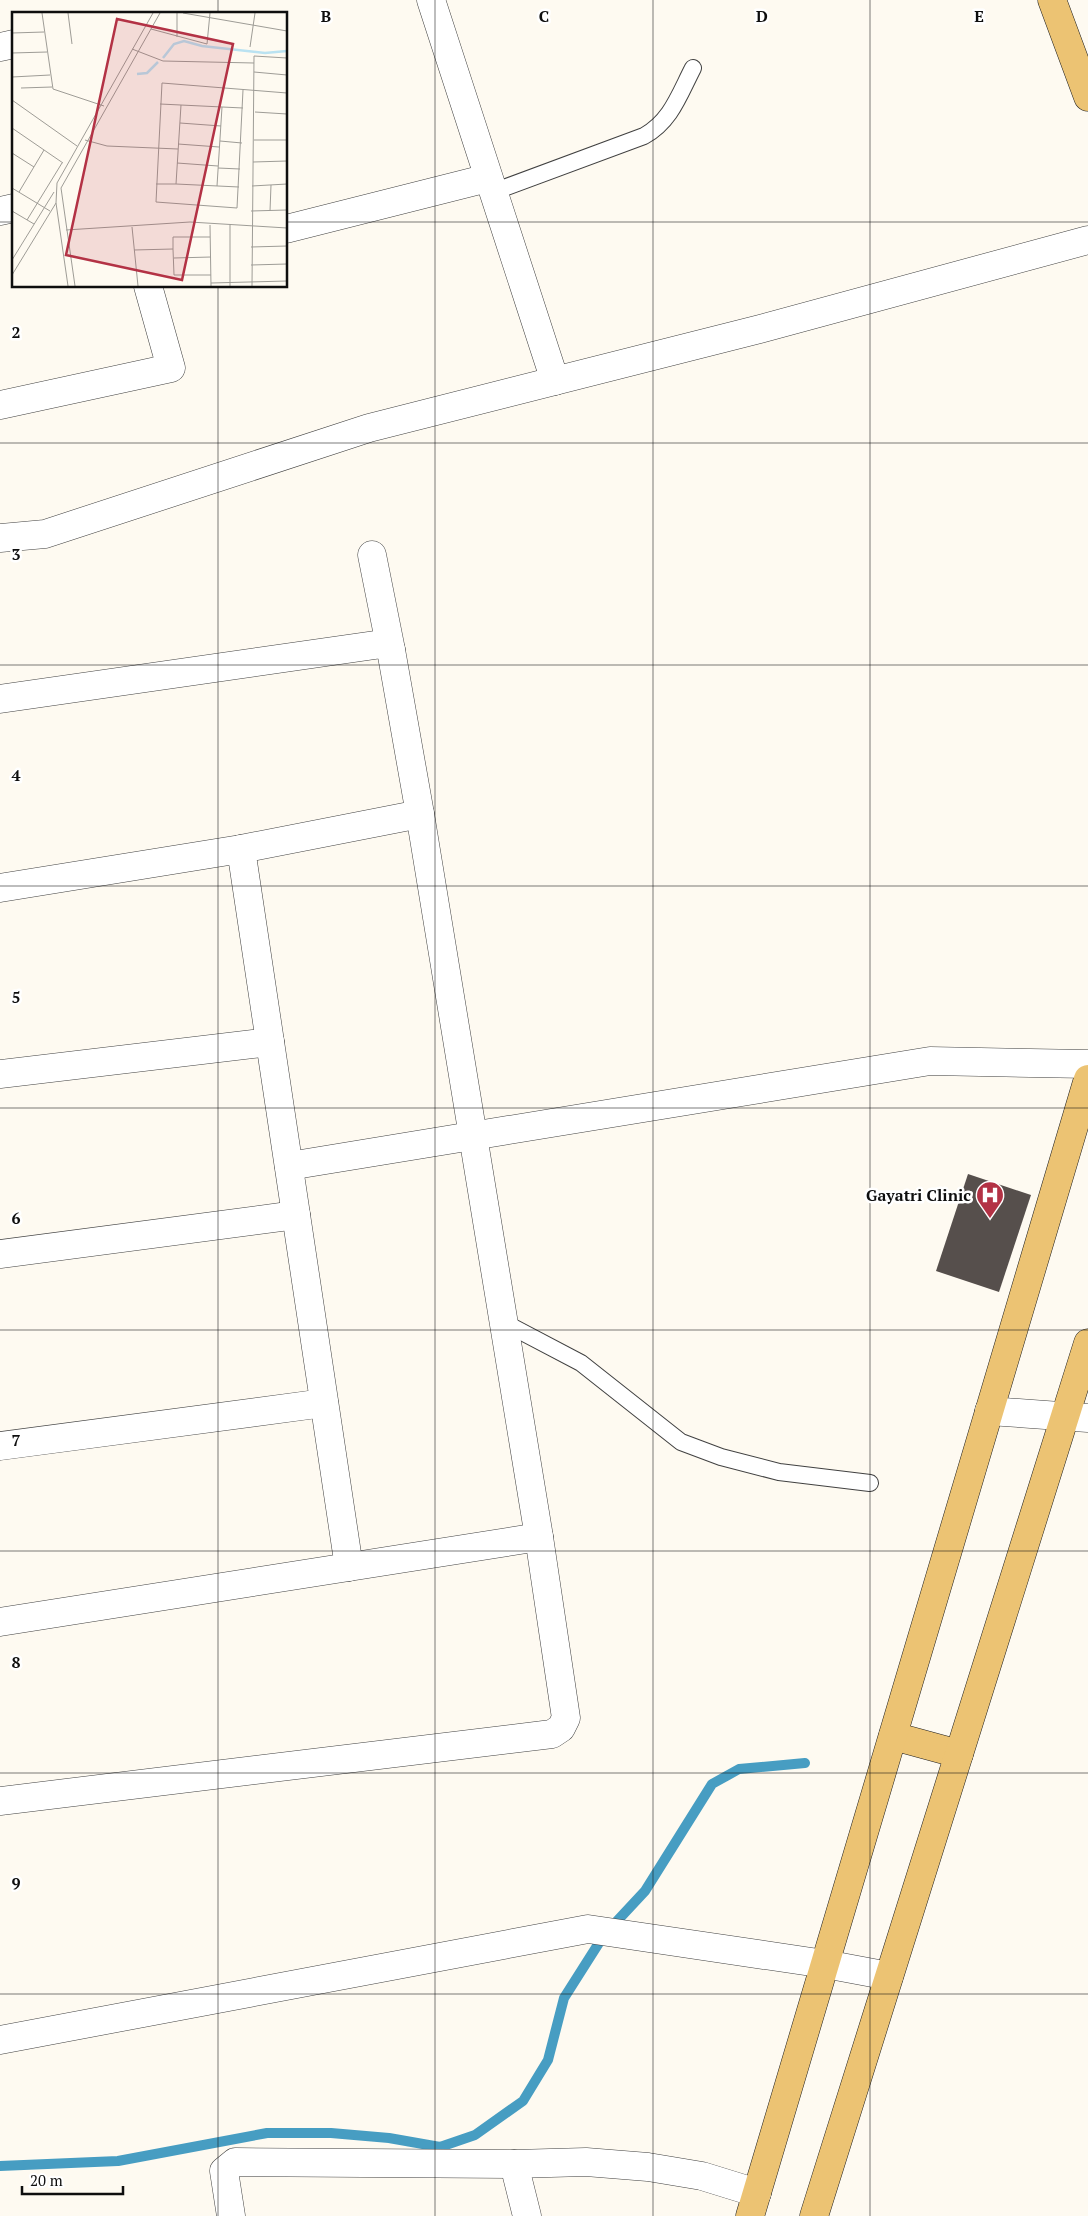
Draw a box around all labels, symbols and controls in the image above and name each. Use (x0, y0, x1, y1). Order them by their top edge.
text: B (321, 5, 331, 27)
text: C (539, 5, 549, 27)
text: D (756, 5, 768, 27)
text: E (974, 5, 984, 27)
inset map (12, 12, 288, 288)
text: 2 (11, 321, 21, 343)
text: 3 (11, 543, 21, 565)
text: 4 (11, 764, 21, 786)
text: 5 (11, 986, 21, 1008)
hospital icon: Gayatri Clinic (975, 1180, 1005, 1219)
place label: Gayatri Clinic (866, 1184, 971, 1206)
text: 6 (11, 1207, 21, 1229)
text: 7 (11, 1429, 21, 1451)
text: 8 (11, 1651, 21, 1673)
text: 9 (11, 1872, 21, 1894)
scale bar (22, 2164, 124, 2196)
text: 20 m (30, 2170, 63, 2190)

